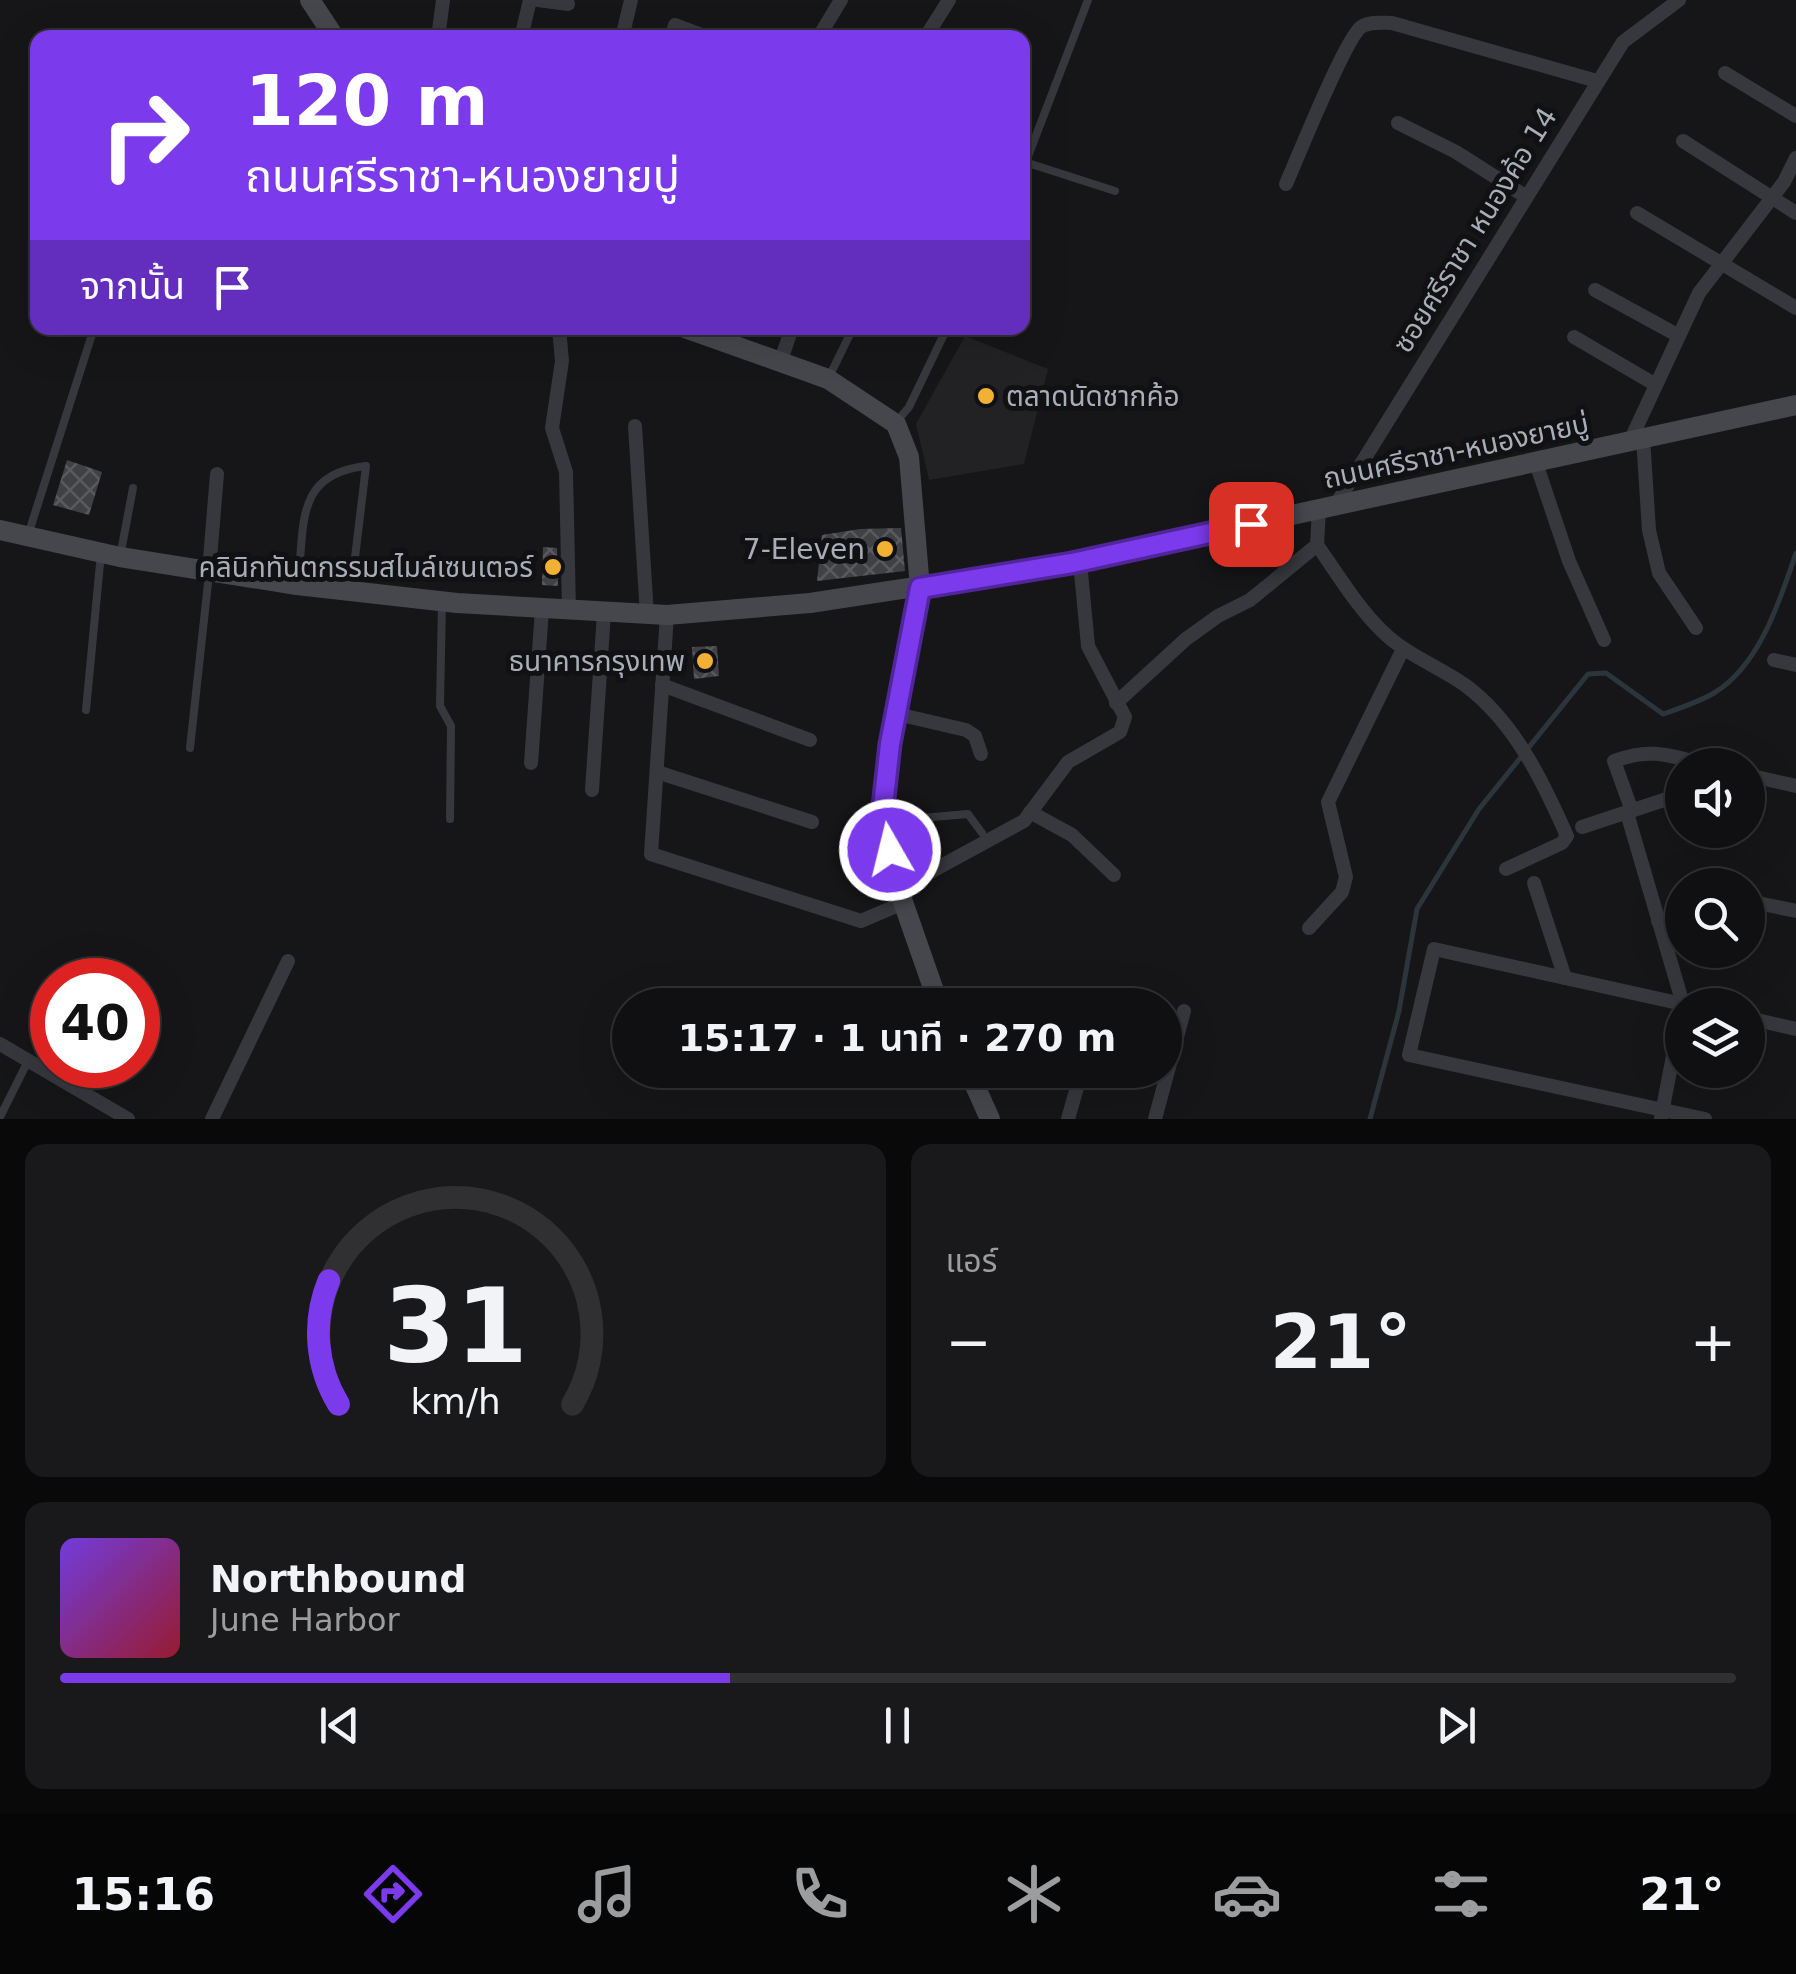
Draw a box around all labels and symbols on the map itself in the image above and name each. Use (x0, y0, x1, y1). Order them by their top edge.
street label: ซอยศรีราชา หนองค้อ 14 (1386, 101, 1564, 359)
place label: ตลาดนัดชากค้อ (1006, 380, 1180, 413)
marker: ตลาดนัดชากค้อ (975, 385, 997, 407)
street label: ถนนศรีราชา-หนองยายบู่ (1320, 407, 1592, 496)
pin (1209, 482, 1294, 567)
place label: 7-Eleven (743, 533, 865, 566)
marker: 7-Eleven (874, 538, 896, 560)
place label: คลินิกทันตกรรมสไมล์เซนเตอร์ (199, 551, 534, 584)
marker: คลินิกทันตกรรมสไมล์เซนเตอร์ (542, 556, 564, 578)
place label: ธนาคารกรุงเทพ (509, 645, 685, 678)
marker: ธนาคารกรุงเทพ (694, 650, 716, 672)
position arrow (838, 798, 942, 902)
speed limit sign: 40 (30, 958, 160, 1088)

